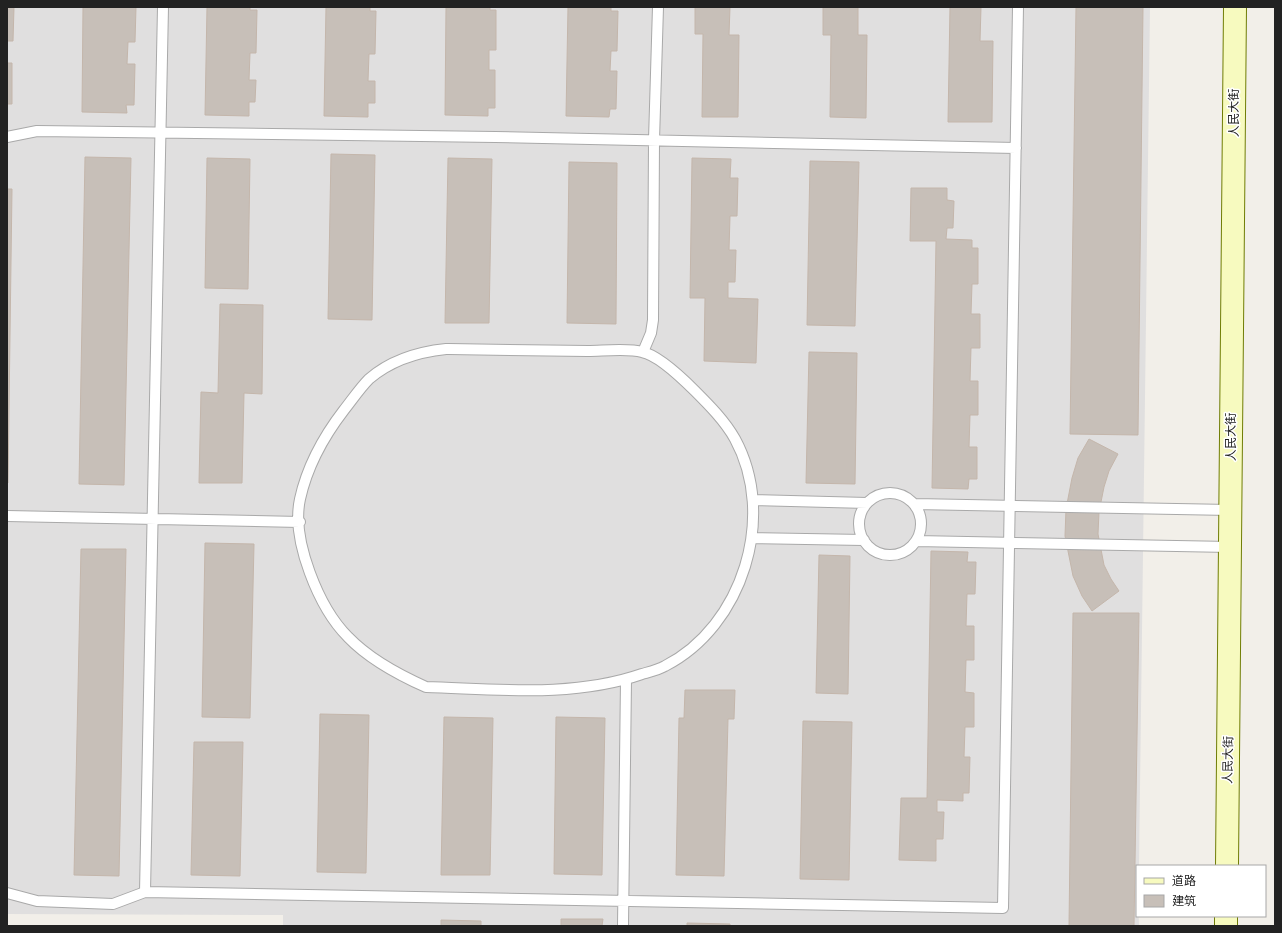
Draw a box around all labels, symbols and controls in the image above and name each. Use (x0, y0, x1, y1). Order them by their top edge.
street label: 人民大街 (1226, 89, 1242, 137)
street label: 人民大街 (1223, 413, 1239, 461)
street label: 人民大街 (1220, 736, 1236, 784)
legend (1136, 865, 1266, 917)
text: 道路 (1172, 873, 1196, 889)
text: 建筑 (1172, 893, 1196, 909)

